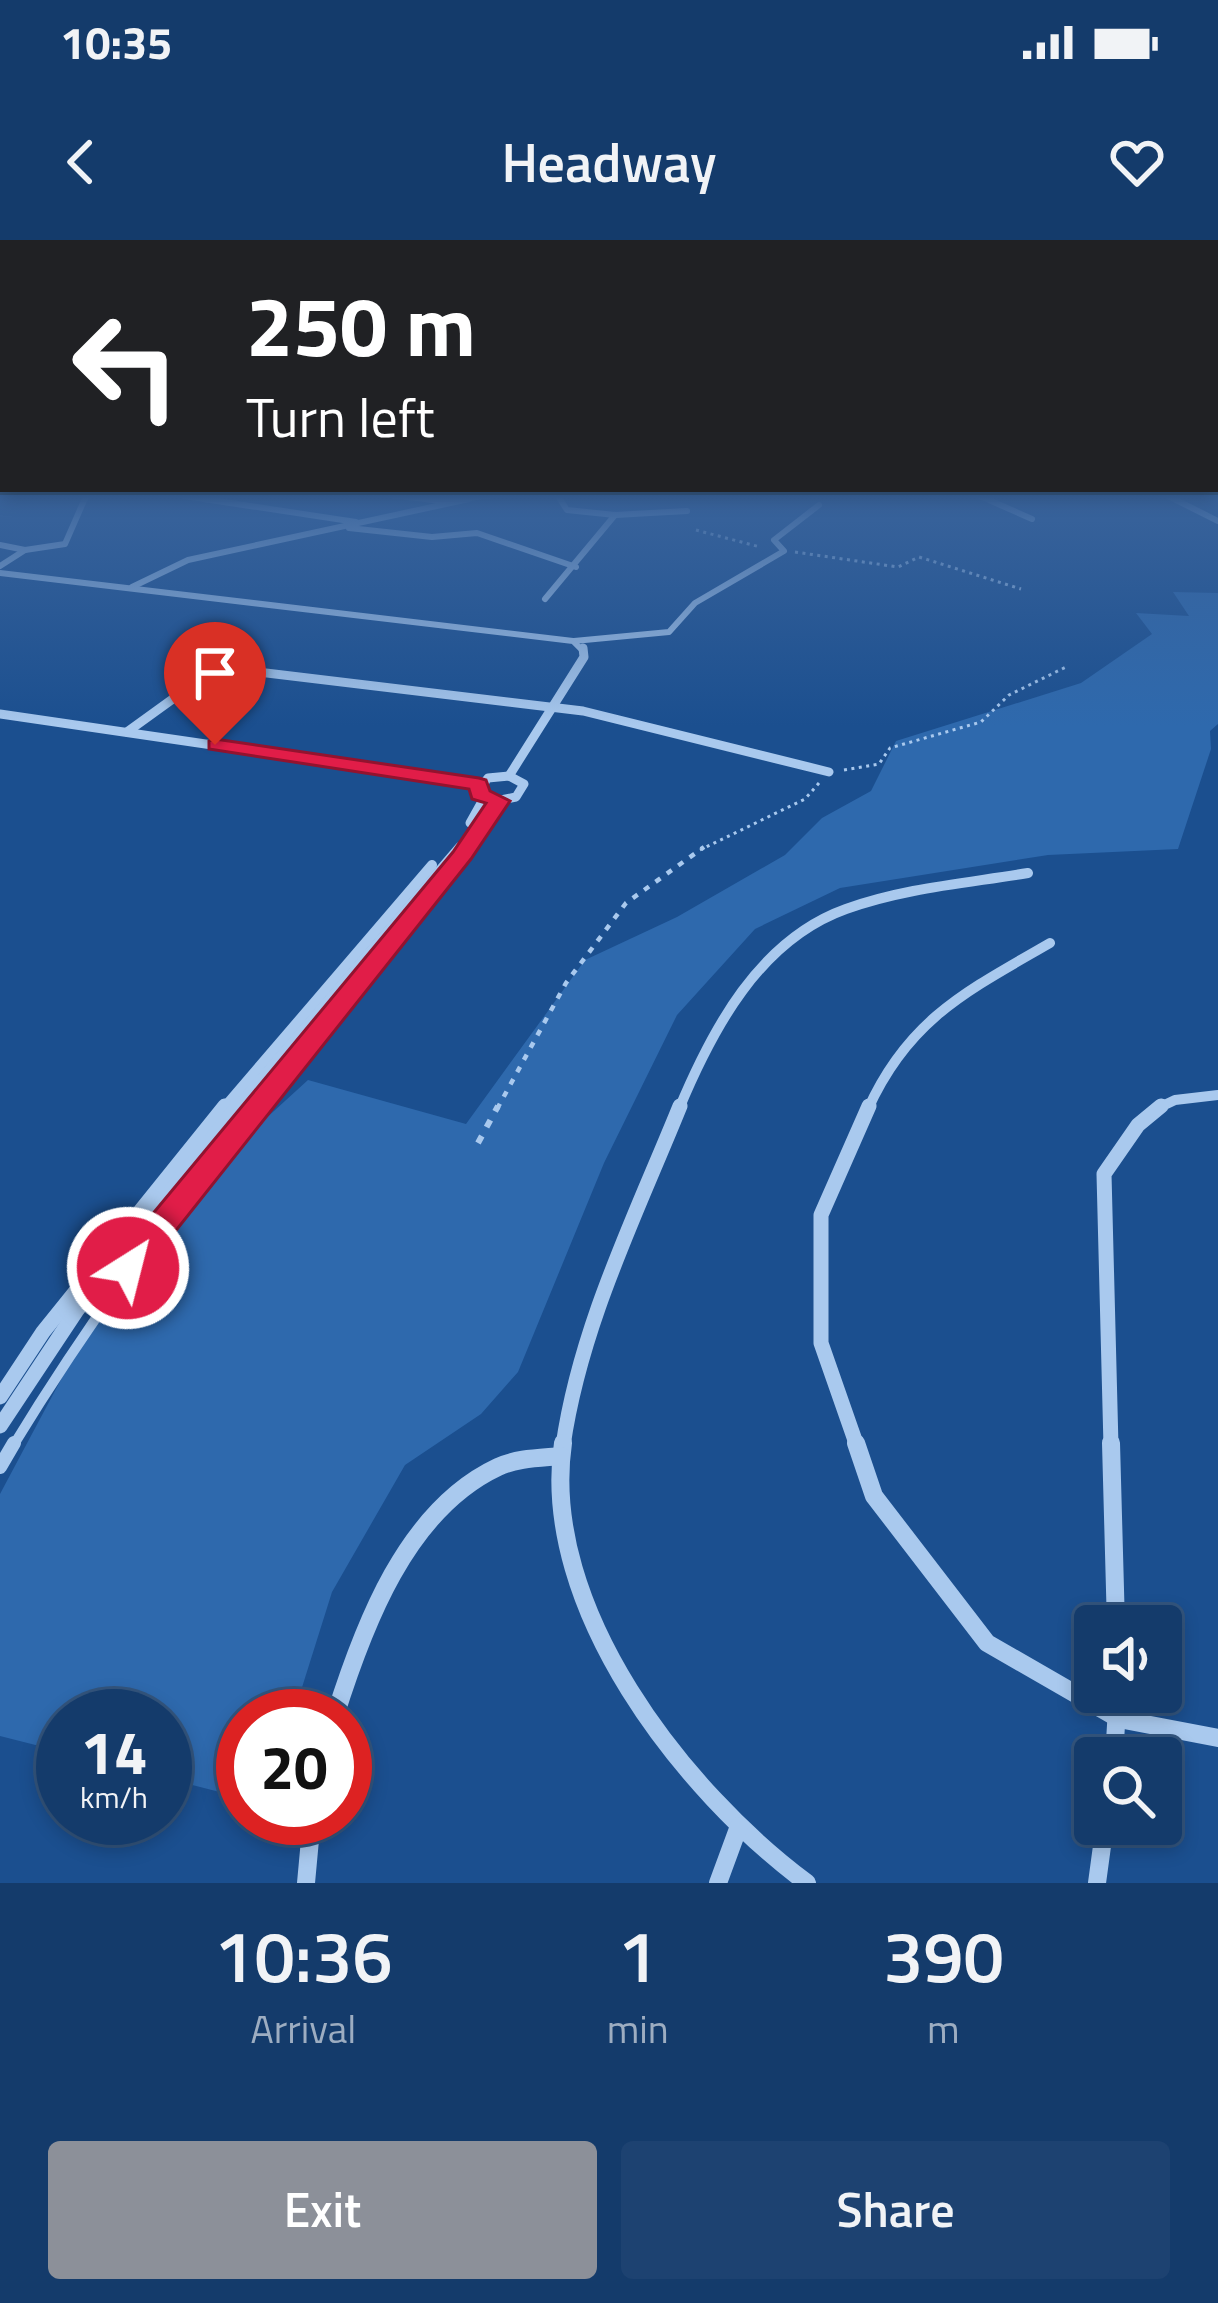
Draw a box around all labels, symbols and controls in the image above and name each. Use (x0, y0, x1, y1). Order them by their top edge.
text: 10:35 (60, 8, 172, 76)
text: Headway (501, 121, 717, 203)
icon: back (48, 129, 114, 195)
icon: heart (1104, 129, 1170, 195)
text: 250 m (246, 261, 476, 389)
icon: left (48, 288, 204, 444)
text: Turn left (246, 376, 435, 458)
pin (164, 622, 266, 745)
icon: arrive (182, 640, 248, 706)
position arrow (65, 1205, 191, 1331)
map controls (1074, 1605, 1182, 1845)
button: sound (1074, 1605, 1182, 1713)
speed limit sign: 20 (216, 1689, 372, 1845)
text: 14 (80, 1706, 148, 1797)
button: search (1074, 1737, 1182, 1845)
text: km/h (80, 1774, 148, 1820)
text: 10:36 (214, 1900, 393, 2010)
text: 1 (618, 1900, 658, 2010)
text: 390 (883, 1900, 1004, 2010)
text: Arrival (250, 1999, 356, 2058)
text: min (607, 1999, 669, 2058)
text: m (927, 1999, 960, 2058)
button: Exit (48, 2141, 597, 2279)
button: Share (621, 2141, 1170, 2279)

